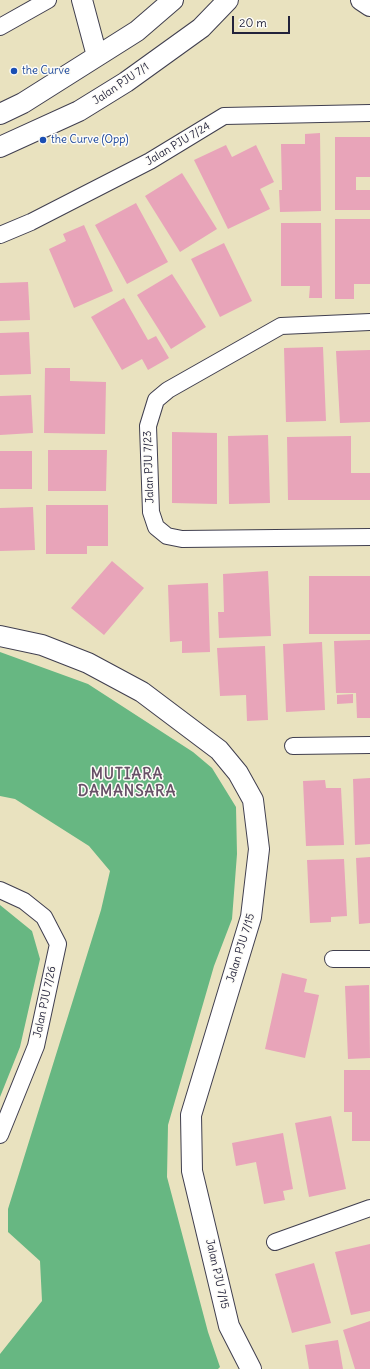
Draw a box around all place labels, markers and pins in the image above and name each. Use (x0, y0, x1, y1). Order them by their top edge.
place label: the Curve (22, 64, 70, 78)
marker: the Curve (9, 66, 19, 76)
place label: the Curve (Opp) (51, 133, 129, 147)
marker: the Curve (Opp) (38, 135, 48, 145)

